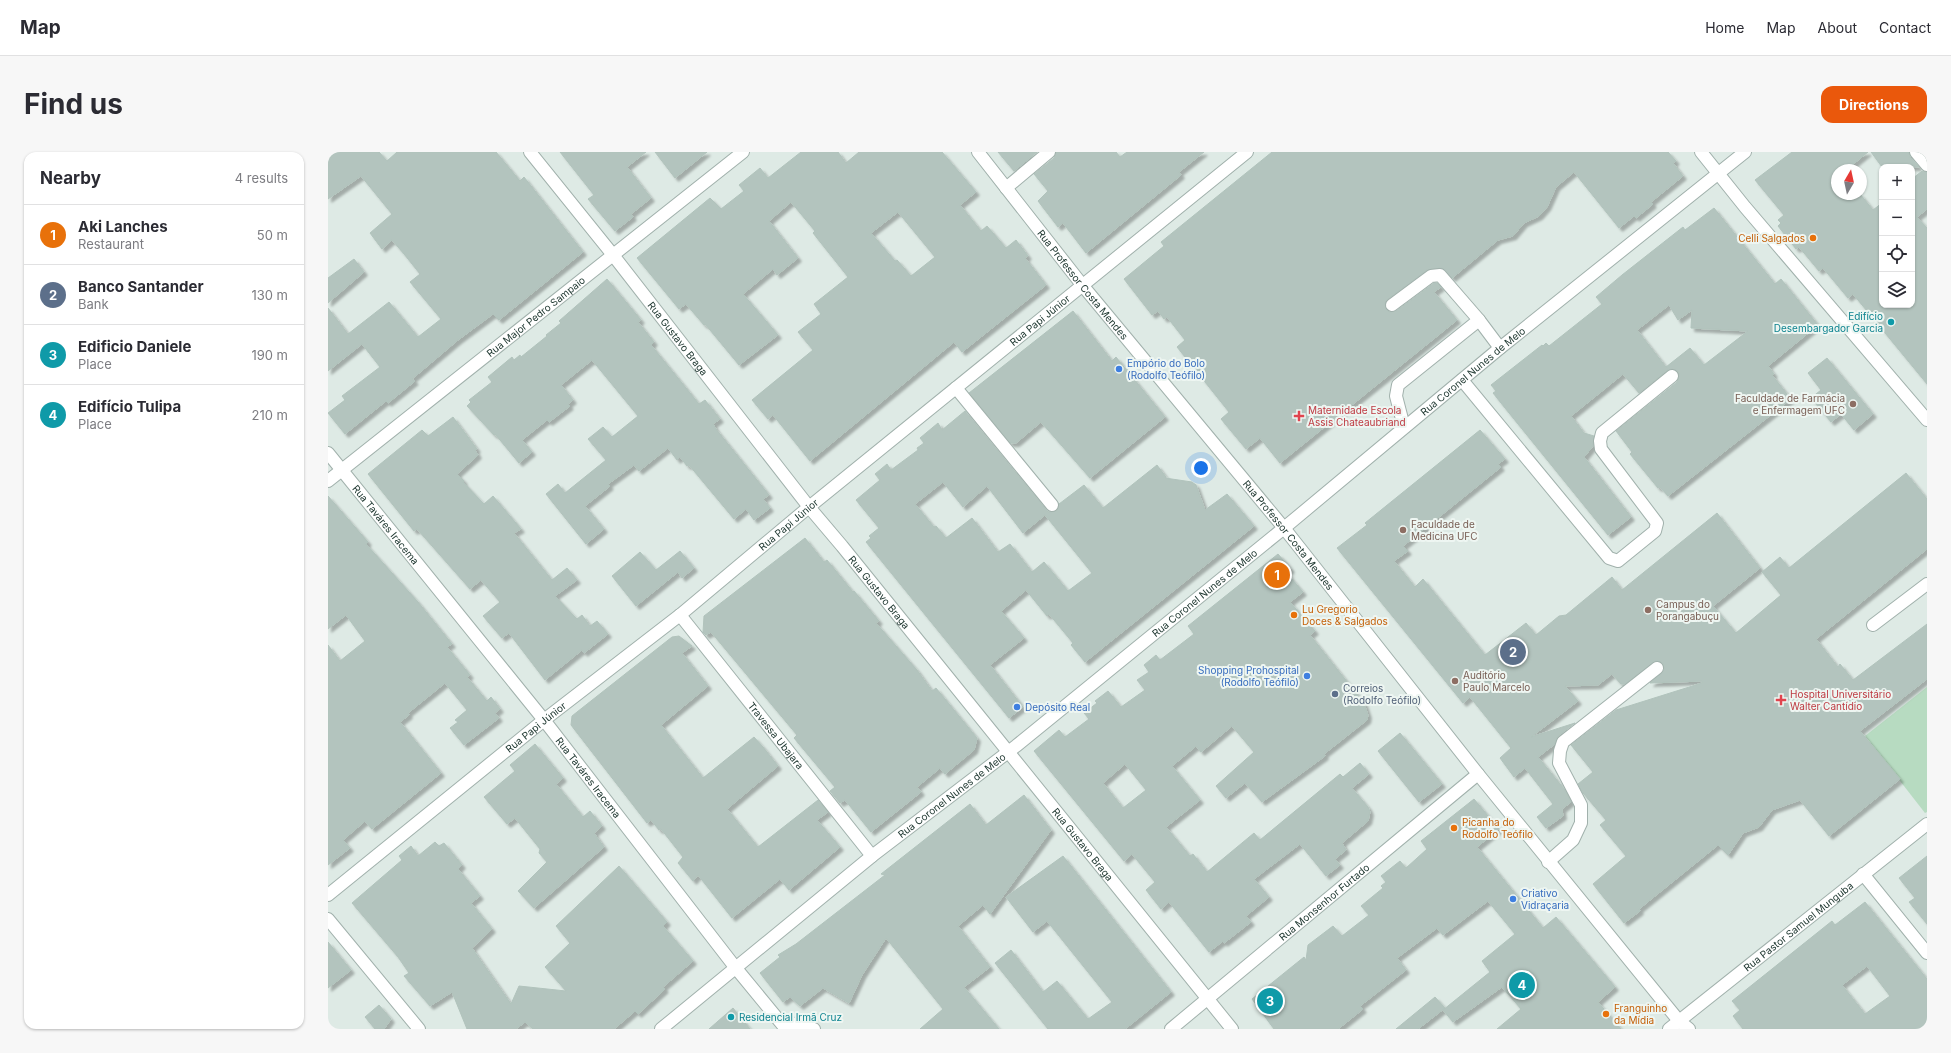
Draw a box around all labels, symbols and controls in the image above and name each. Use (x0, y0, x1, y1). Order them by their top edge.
text: Map (20, 16, 61, 39)
text: Home (1705, 19, 1744, 36)
text: Map (1766, 19, 1796, 36)
text: About (1818, 19, 1857, 36)
text: Contact (1879, 19, 1931, 36)
button: Directions (1821, 86, 1927, 123)
text: Find us (24, 87, 123, 121)
north arrow (1831, 164, 1867, 200)
map controls (1879, 164, 1915, 308)
button: + (1879, 164, 1915, 200)
text: Nearby (40, 168, 101, 188)
text: 4 results (235, 170, 288, 186)
button: − (1879, 200, 1915, 236)
text: Aki Lanches (78, 217, 168, 236)
text: 1 (50, 227, 56, 243)
text: 50 m (257, 227, 288, 243)
street label: Rua Professor Costa Mendes (1035, 227, 1131, 342)
place label: Celli Salgados (1738, 232, 1805, 244)
marker: Celli Salgados (1808, 233, 1818, 243)
text: Restaurant (78, 236, 144, 252)
button: locate (1879, 236, 1915, 272)
button: layers (1879, 272, 1915, 308)
street label: Rua Major Pedro Sampaio (484, 274, 587, 359)
text: Banco Santander (78, 277, 204, 296)
text: 2 (49, 287, 57, 303)
text: 130 m (251, 287, 288, 303)
street label: Rua Papi Júnior (1007, 292, 1072, 348)
text: Bank (78, 296, 109, 312)
street label: Rua Gustavo Braga (645, 299, 710, 378)
place label: Edifício Desembargador Garcia (1774, 310, 1883, 334)
marker: Edifício Desembargador Garcia (1886, 317, 1896, 327)
street label: Rua Coronel Nunes de Melo (1418, 324, 1527, 418)
text: Edificio Daniele (78, 337, 191, 356)
text: 3 (49, 347, 57, 363)
text: 190 m (251, 347, 288, 363)
text: Place (78, 356, 112, 372)
place label: Empório do Bolo (Rodolfo Teófilo) (1127, 357, 1205, 381)
marker: Empório do Bolo (Rodolfo Teófilo) (1114, 364, 1124, 374)
place label: Faculdade de Farmácia e Enfermagem UFC (1735, 392, 1845, 416)
text: Edifício Tulipa (78, 397, 181, 416)
marker: Faculdade de Farmácia e Enfermagem UFC (1848, 399, 1858, 409)
place label: Maternidade Escola Assis Chateaubriand (1308, 404, 1406, 428)
text: 4 (49, 407, 57, 423)
text: 210 m (252, 407, 288, 423)
marker: Maternidade Escola Assis Chateaubriand (1293, 410, 1305, 422)
text: Place (78, 416, 112, 432)
your location (1191, 458, 1211, 478)
street label: Rua Professor Costa Mendes (1241, 478, 1336, 592)
street label: Rua Taváres Iracema (350, 482, 422, 567)
street label: Rua Papi Júnior (756, 496, 821, 553)
place label: Faculdade de Medicina UFC (1411, 518, 1478, 542)
marker: Faculdade de Medicina UFC (1398, 525, 1408, 535)
street label: Rua Coronel Nunes de Melo (1149, 546, 1260, 639)
street label: Rua Gustavo Braga (846, 553, 912, 631)
pin: 1 (1264, 560, 1290, 590)
place label: Campus do Porangabuçu (1656, 598, 1719, 622)
place label: Lu Gregorio Doces & Salgados (1302, 603, 1388, 627)
marker: Campus do Porangabuçu (1643, 605, 1653, 615)
marker: Lu Gregorio Doces & Salgados (1289, 610, 1299, 620)
pin: 2 (1500, 637, 1526, 667)
place label: Shopping Prohospital (Rodolfo Teófilo) (1198, 664, 1299, 688)
place label: Auditório Paulo Marcelo (1463, 669, 1530, 693)
marker: Shopping Prohospital (Rodolfo Teófilo) (1302, 671, 1312, 681)
marker: Auditório Paulo Marcelo (1450, 676, 1460, 686)
place label: Correios (Rodolfo Teófilo) (1343, 682, 1421, 706)
place label: Hospital Universitário Walter Cantídio (1790, 688, 1891, 712)
marker: Correios (Rodolfo Teófilo) (1330, 689, 1340, 699)
marker: Hospital Universitário Walter Cantídio (1775, 694, 1787, 706)
street label: Rua Papi Júnior (503, 699, 568, 755)
street label: Travessa Ubajara (746, 700, 806, 771)
place label: Depósito Real (1025, 701, 1090, 713)
marker: Depósito Real (1012, 702, 1022, 712)
street label: Rua Taváres Iracema (553, 735, 623, 820)
street label: Rua Coronel Nunes de Melo (895, 750, 1008, 840)
street label: Rua Gustavo Braga (1050, 805, 1116, 883)
place label: Picanha do Rodolfo Teófilo (1462, 816, 1533, 840)
marker: Picanha do Rodolfo Teófilo (1449, 823, 1459, 833)
street label: Rua Monsenhor Furtado (1276, 861, 1372, 943)
street label: Rua Pastor Samuel Munguba (1741, 879, 1855, 974)
place label: Criativo Vidraçaria (1521, 887, 1569, 911)
marker: Criativo Vidraçaria (1508, 894, 1518, 904)
pin: 4 (1509, 970, 1535, 1000)
pin: 3 (1257, 986, 1283, 1016)
place label: Franguinho da Mídia (1614, 1002, 1667, 1026)
marker: Franguinho da Mídia (1601, 1009, 1611, 1019)
place label: Residencial Irmã Cruz (739, 1011, 842, 1023)
marker: Residencial Irmã Cruz (726, 1012, 736, 1022)

